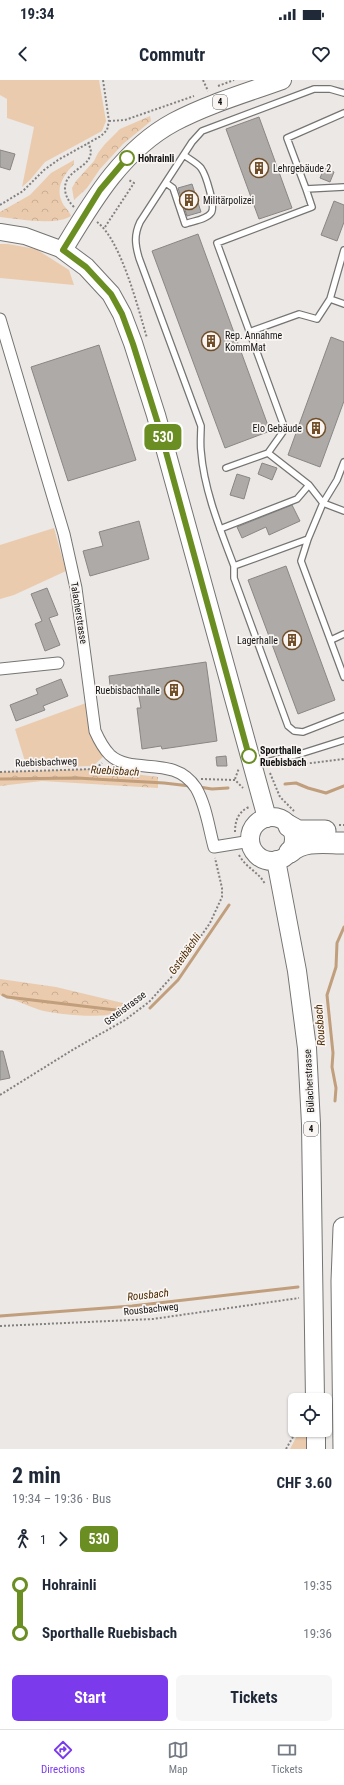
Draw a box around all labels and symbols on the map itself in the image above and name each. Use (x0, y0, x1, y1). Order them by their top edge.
road number: 4 (213, 95, 227, 109)
marker: Hohrainli (119, 150, 135, 166)
place label: Hohrainli (138, 153, 174, 164)
building icon: Lehrgebäude 2 (248, 157, 270, 179)
place label: Lehrgebäude 2 (273, 163, 331, 174)
building icon: Militärpolizei (178, 189, 200, 211)
place label: Militärpolizei (203, 195, 254, 206)
building icon: Rep. Annahme KommMat (200, 330, 222, 352)
place label: Rep. Annahme KommMat (225, 330, 282, 353)
building icon: Elo Gebäude (305, 417, 327, 439)
place label: Elo Gebäude (253, 423, 302, 434)
line badge: 530 (140, 424, 186, 450)
street label: Talacherstrasse (69, 581, 89, 645)
building icon: Lagerhalle (281, 629, 303, 651)
place label: Lagerhalle (237, 635, 278, 646)
building icon: Ruebisbachhalle (163, 679, 185, 701)
place label: Ruebisbachhalle (95, 685, 160, 696)
place label: Sporthalle Ruebisbach (260, 745, 307, 768)
marker: Sporthalle Ruebisbach (241, 748, 257, 764)
street label: Ruebisbachweg (15, 755, 77, 769)
water label: Ruebisbach (90, 763, 140, 779)
water label: Gsteibächli (166, 931, 204, 977)
street label: Gsteistrasse (102, 989, 148, 1027)
water label: Rousbach (312, 1004, 328, 1046)
street label: Bülacherstrasse (302, 1049, 316, 1113)
road number: 4 (304, 1122, 318, 1136)
water label: Rousbach (127, 1286, 169, 1304)
street label: Rousbachweg (123, 1301, 179, 1317)

